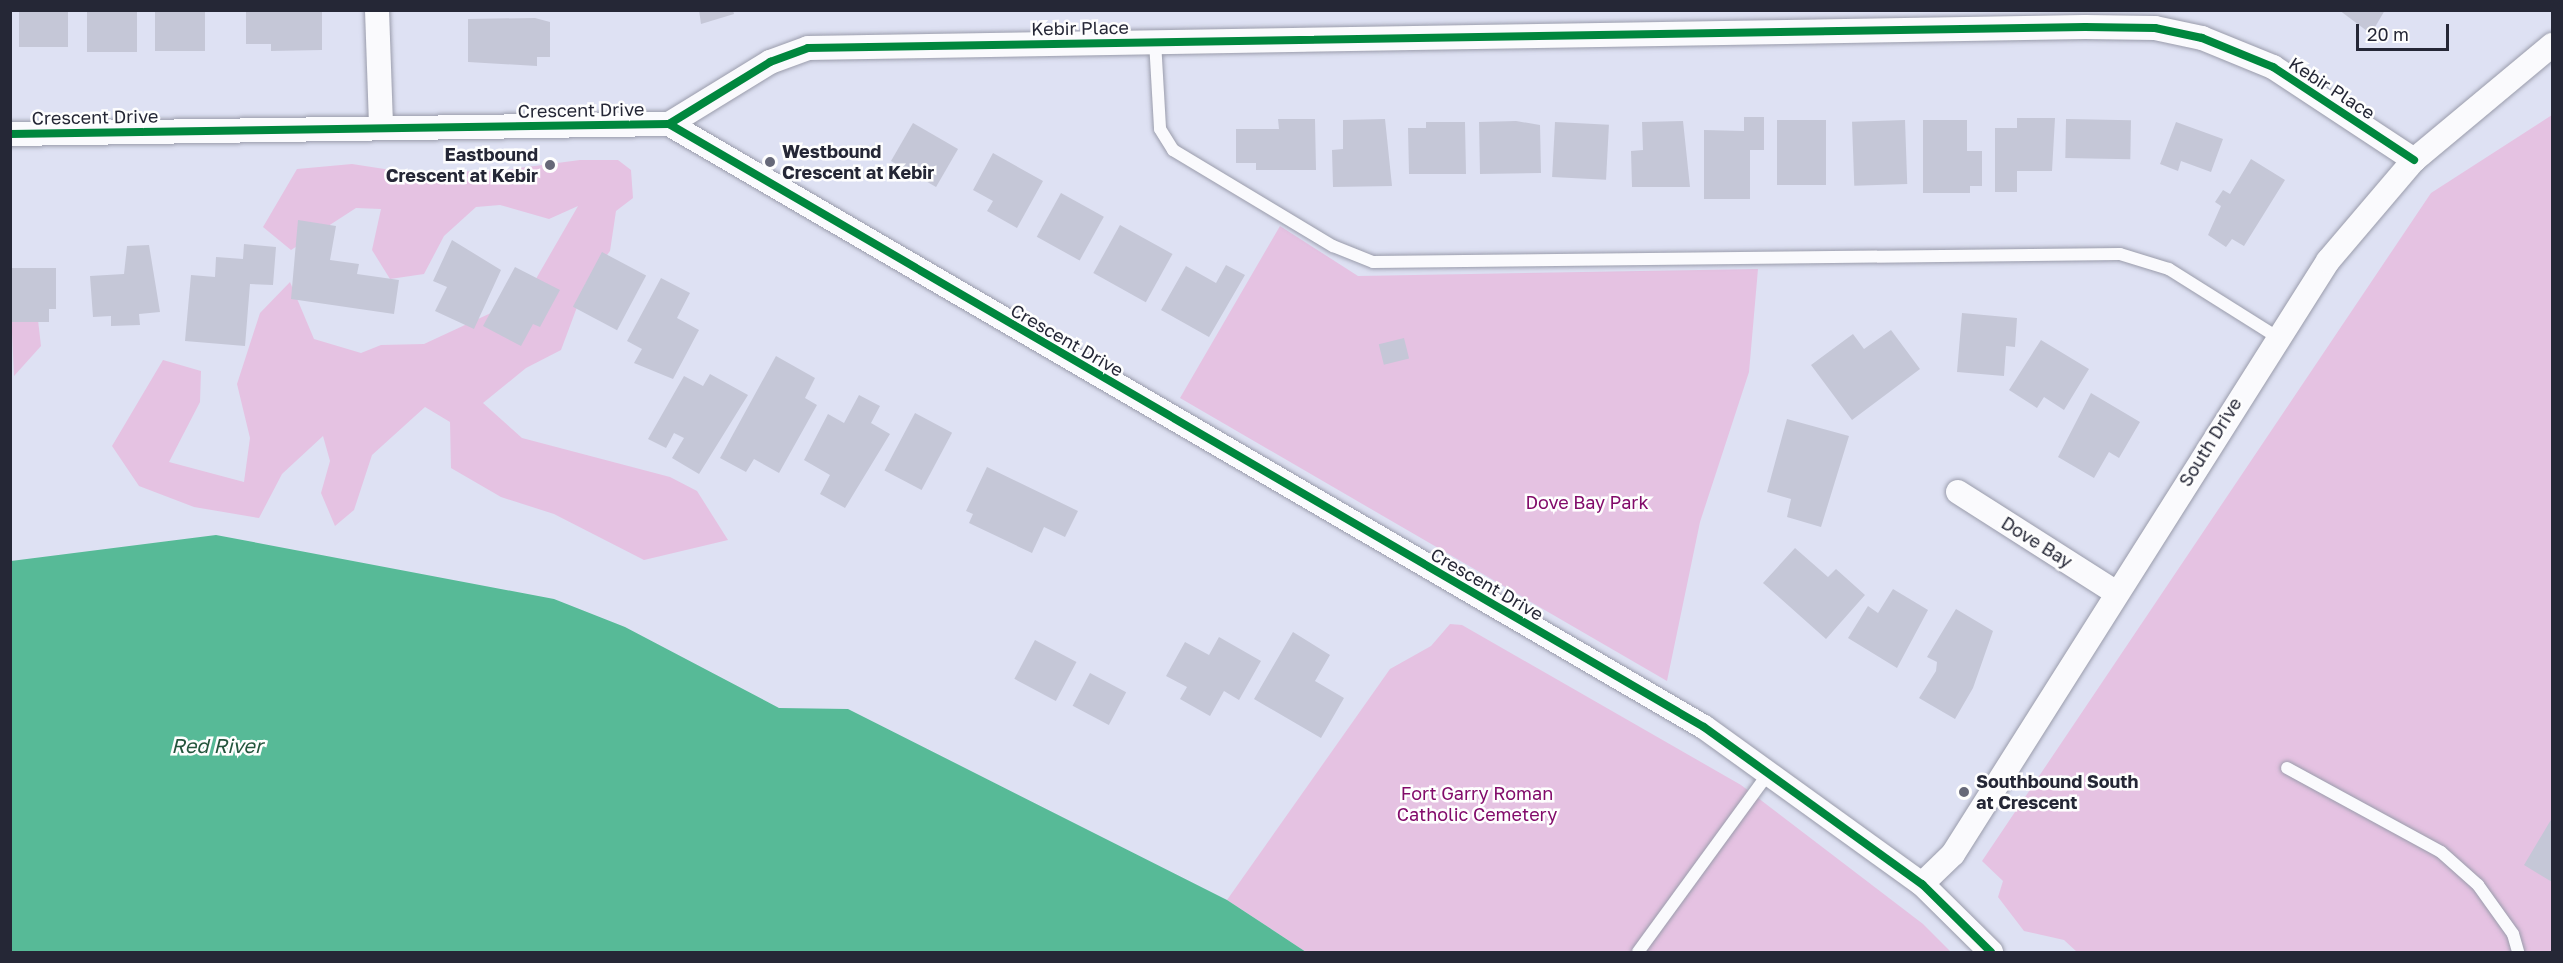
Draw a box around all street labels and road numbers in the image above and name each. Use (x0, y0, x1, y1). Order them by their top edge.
street label: Kebir Place (1031, 16, 1129, 40)
street label: Kebir Place (2285, 52, 2379, 124)
street label: Crescent Drive (518, 98, 644, 122)
street label: Crescent Drive (32, 105, 158, 129)
street label: Crescent Drive (1007, 299, 1127, 381)
street label: South Drive (2174, 394, 2246, 490)
street label: Dove Bay (1998, 512, 2076, 572)
street label: Crescent Drive (1427, 543, 1547, 625)

